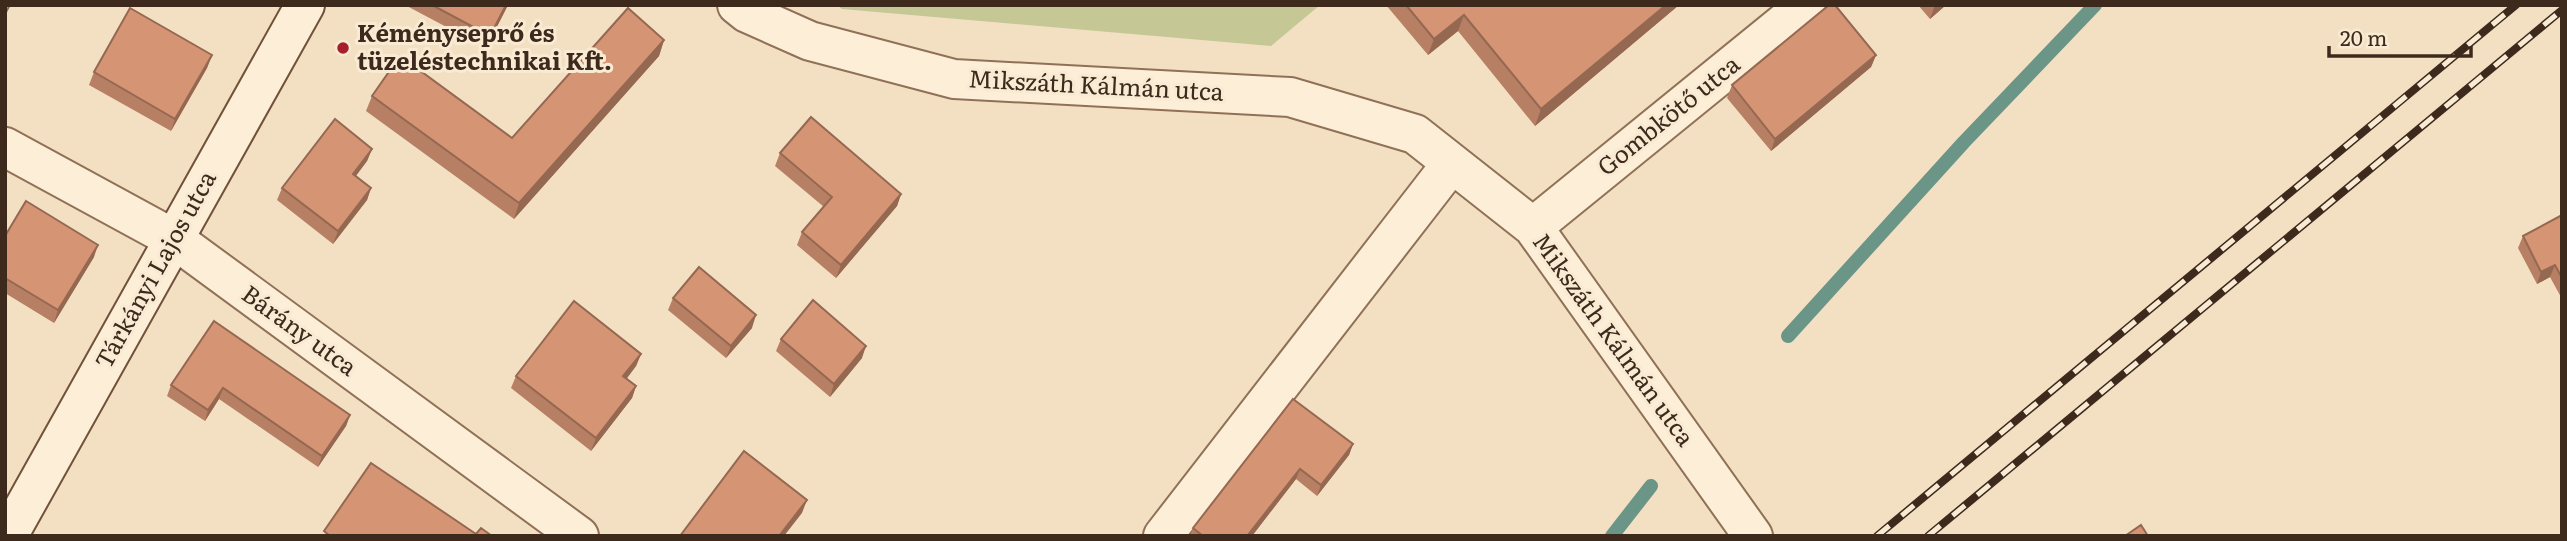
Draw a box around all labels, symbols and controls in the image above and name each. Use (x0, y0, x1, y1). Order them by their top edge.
place label: Kéményseprő és tüzeléstechnikai Kft. (357, 14, 612, 77)
scale bar (2329, 14, 2471, 58)
text: 20 m (2340, 21, 2387, 52)
marker: Kéményseprő és tüzeléstechnikai Kft. (335, 40, 351, 56)
street label: Gombkötő utca (1589, 46, 1746, 182)
street label: Mikszáth Kálmán utca (968, 59, 1225, 108)
street label: Tárkányi Lajos utca (85, 163, 223, 374)
street label: Mikszáth Kálmán utca (1526, 225, 1704, 452)
street label: Bárány utca (236, 275, 365, 383)

